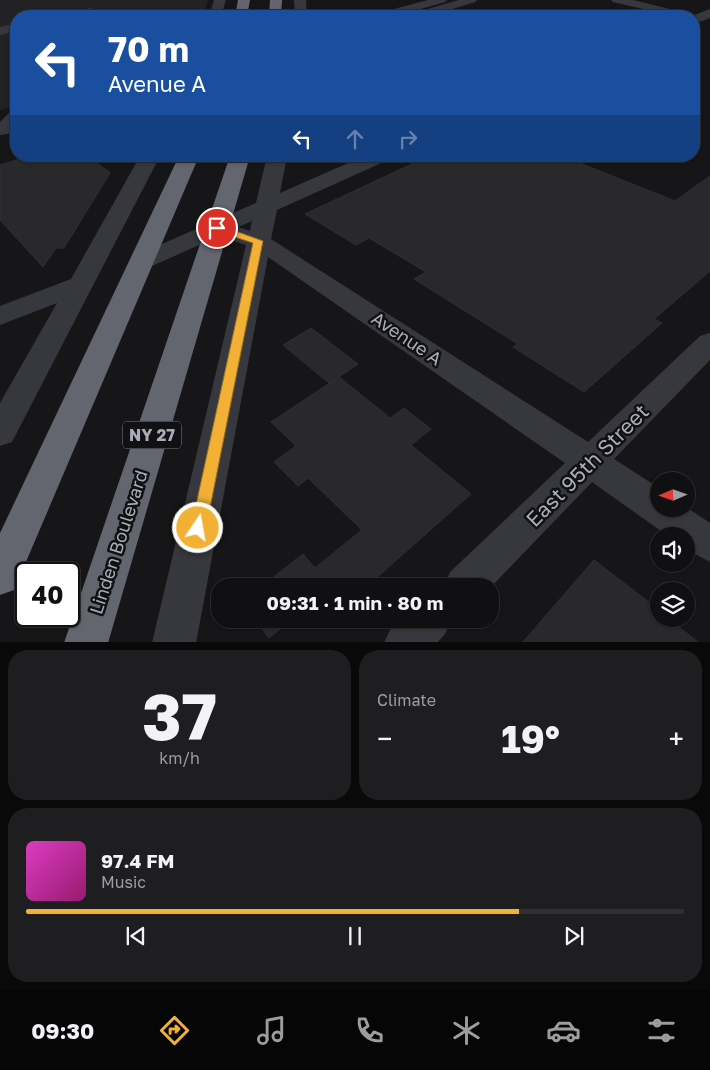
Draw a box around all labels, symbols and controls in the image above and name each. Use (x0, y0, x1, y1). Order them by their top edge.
text: 70 m (108, 28, 189, 70)
icon: left (25, 30, 90, 95)
text: Avenue A (108, 70, 206, 97)
icon: left (288, 125, 316, 153)
icon: ahead (341, 125, 369, 153)
icon: right (394, 125, 422, 153)
pin (196, 207, 238, 249)
icon: arrive (203, 214, 231, 242)
street label: Avenue A (368, 306, 446, 370)
street label: East 95th Street (520, 398, 654, 532)
road number: NY 27 (123, 422, 181, 448)
street label: Linden Boulevard (84, 467, 152, 617)
north arrow (650, 472, 695, 518)
map controls (650, 472, 695, 627)
position arrow (171, 501, 223, 553)
button: sound (650, 527, 695, 572)
speed limit sign: 40 (15, 562, 80, 627)
button: layers (650, 582, 695, 627)
text: 09:31 · 1 min · 80 m (267, 591, 443, 614)
text: 37 (142, 676, 217, 754)
text: Climate (377, 690, 436, 710)
text: 19° (501, 716, 560, 761)
text: − (377, 722, 392, 755)
text: + (669, 722, 684, 755)
text: km/h (159, 748, 200, 768)
text: 97.4 FM (101, 849, 174, 872)
text: Music (101, 872, 146, 892)
icon: previous (122, 922, 150, 950)
icon: pause (341, 922, 369, 950)
icon: next (560, 922, 588, 950)
icon: directions (157, 1013, 192, 1048)
icon: music (254, 1013, 289, 1048)
icon: phone (352, 1013, 387, 1048)
icon: climate (449, 1013, 484, 1048)
icon: car (546, 1013, 581, 1048)
icon: filters (644, 1013, 679, 1048)
text: 09:30 (31, 1017, 94, 1044)

